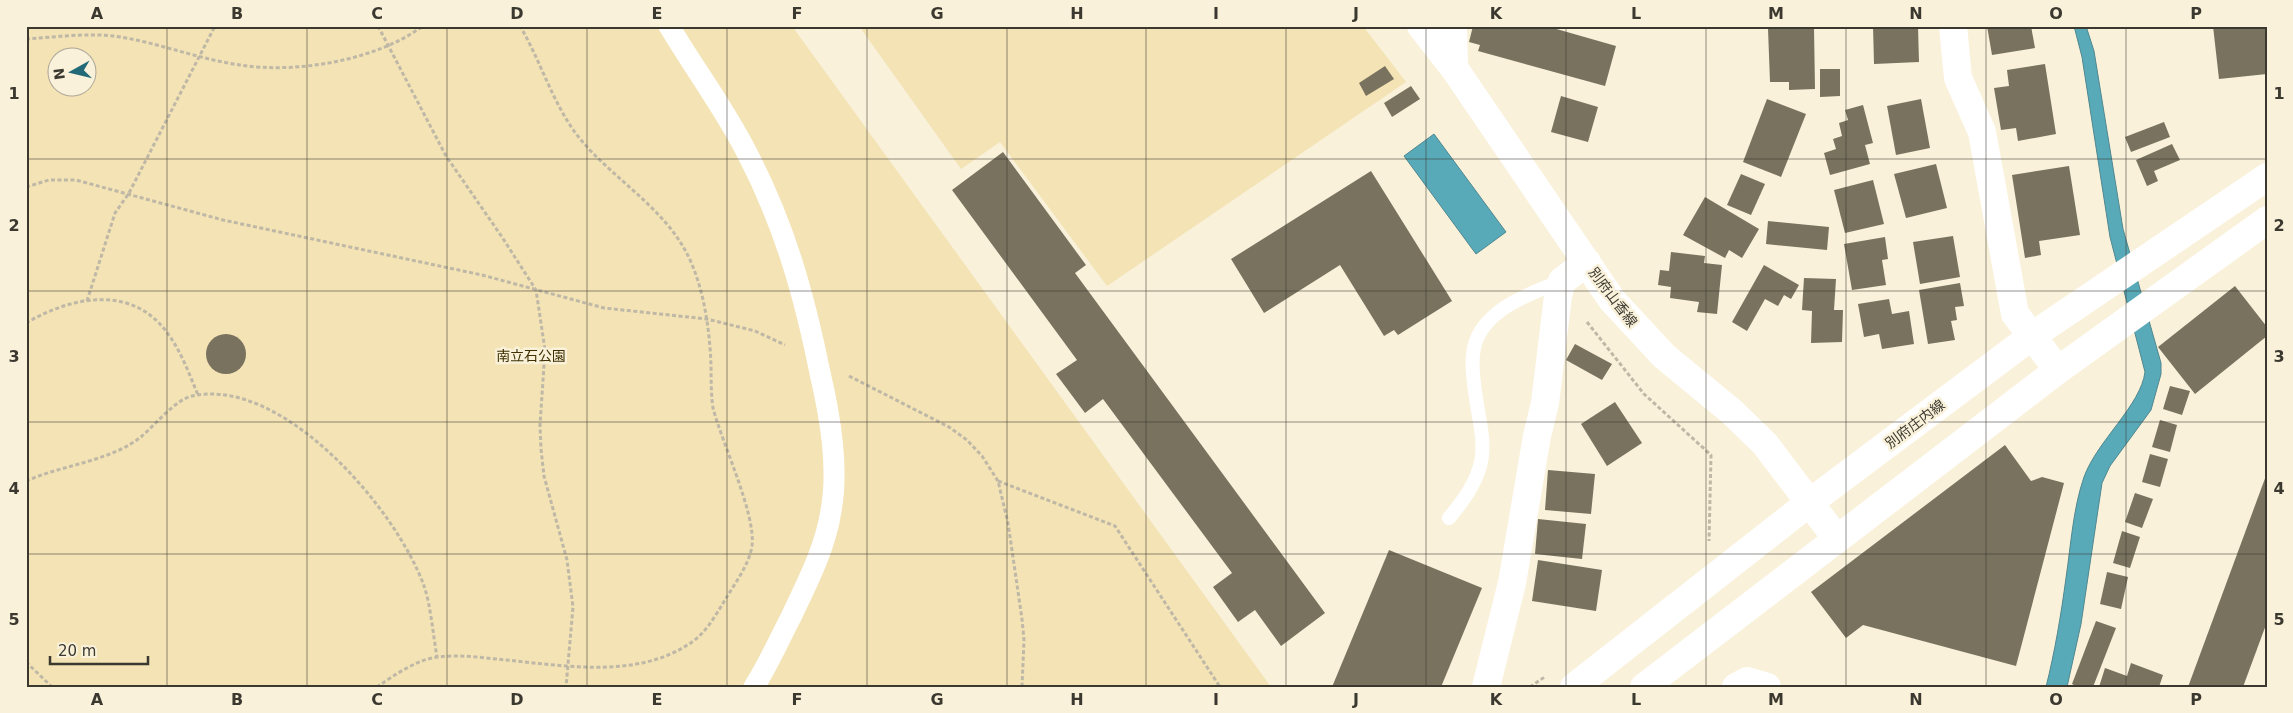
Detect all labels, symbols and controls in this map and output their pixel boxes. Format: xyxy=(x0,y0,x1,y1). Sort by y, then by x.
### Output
text: A xyxy=(91,4,104,23)
text: B xyxy=(231,4,243,23)
text: C xyxy=(371,4,383,23)
text: D xyxy=(510,4,524,23)
text: E xyxy=(652,4,662,23)
text: F xyxy=(792,4,802,23)
text: G xyxy=(930,4,944,23)
text: H xyxy=(1070,4,1084,23)
text: I xyxy=(1213,4,1219,23)
text: J xyxy=(1352,4,1359,23)
text: K xyxy=(1490,4,1503,23)
text: L xyxy=(1631,4,1641,23)
text: M xyxy=(1768,4,1784,23)
text: N xyxy=(1909,4,1923,23)
text: O xyxy=(2049,4,2063,23)
text: P xyxy=(2190,4,2202,23)
north arrow xyxy=(48,48,98,98)
text: N xyxy=(50,67,68,81)
text: 1 xyxy=(8,84,20,103)
text: 1 xyxy=(2273,84,2285,103)
text: 2 xyxy=(8,216,20,235)
text: 2 xyxy=(2273,216,2285,235)
street label: 別府山香線 xyxy=(1586,264,1640,330)
text: 3 xyxy=(8,347,20,366)
text: 3 xyxy=(2273,347,2285,366)
park label: 南立石公園 xyxy=(496,348,566,364)
street label: 別府庄内線 xyxy=(1882,397,1948,451)
text: 4 xyxy=(8,479,20,498)
text: 4 xyxy=(2273,479,2285,498)
text: 5 xyxy=(8,610,20,629)
text: 5 xyxy=(2273,610,2285,629)
scale bar xyxy=(50,633,148,665)
text: 20 m xyxy=(58,642,96,660)
text: A xyxy=(91,690,104,709)
text: B xyxy=(231,690,243,709)
text: C xyxy=(371,690,383,709)
text: D xyxy=(510,690,524,709)
text: E xyxy=(652,690,662,709)
text: F xyxy=(792,690,802,709)
text: G xyxy=(930,690,944,709)
text: H xyxy=(1070,690,1084,709)
text: I xyxy=(1213,690,1219,709)
text: J xyxy=(1352,690,1359,709)
text: K xyxy=(1490,690,1503,709)
text: L xyxy=(1631,690,1641,709)
text: M xyxy=(1768,690,1784,709)
text: N xyxy=(1909,690,1923,709)
text: O xyxy=(2049,690,2063,709)
text: P xyxy=(2190,690,2202,709)

